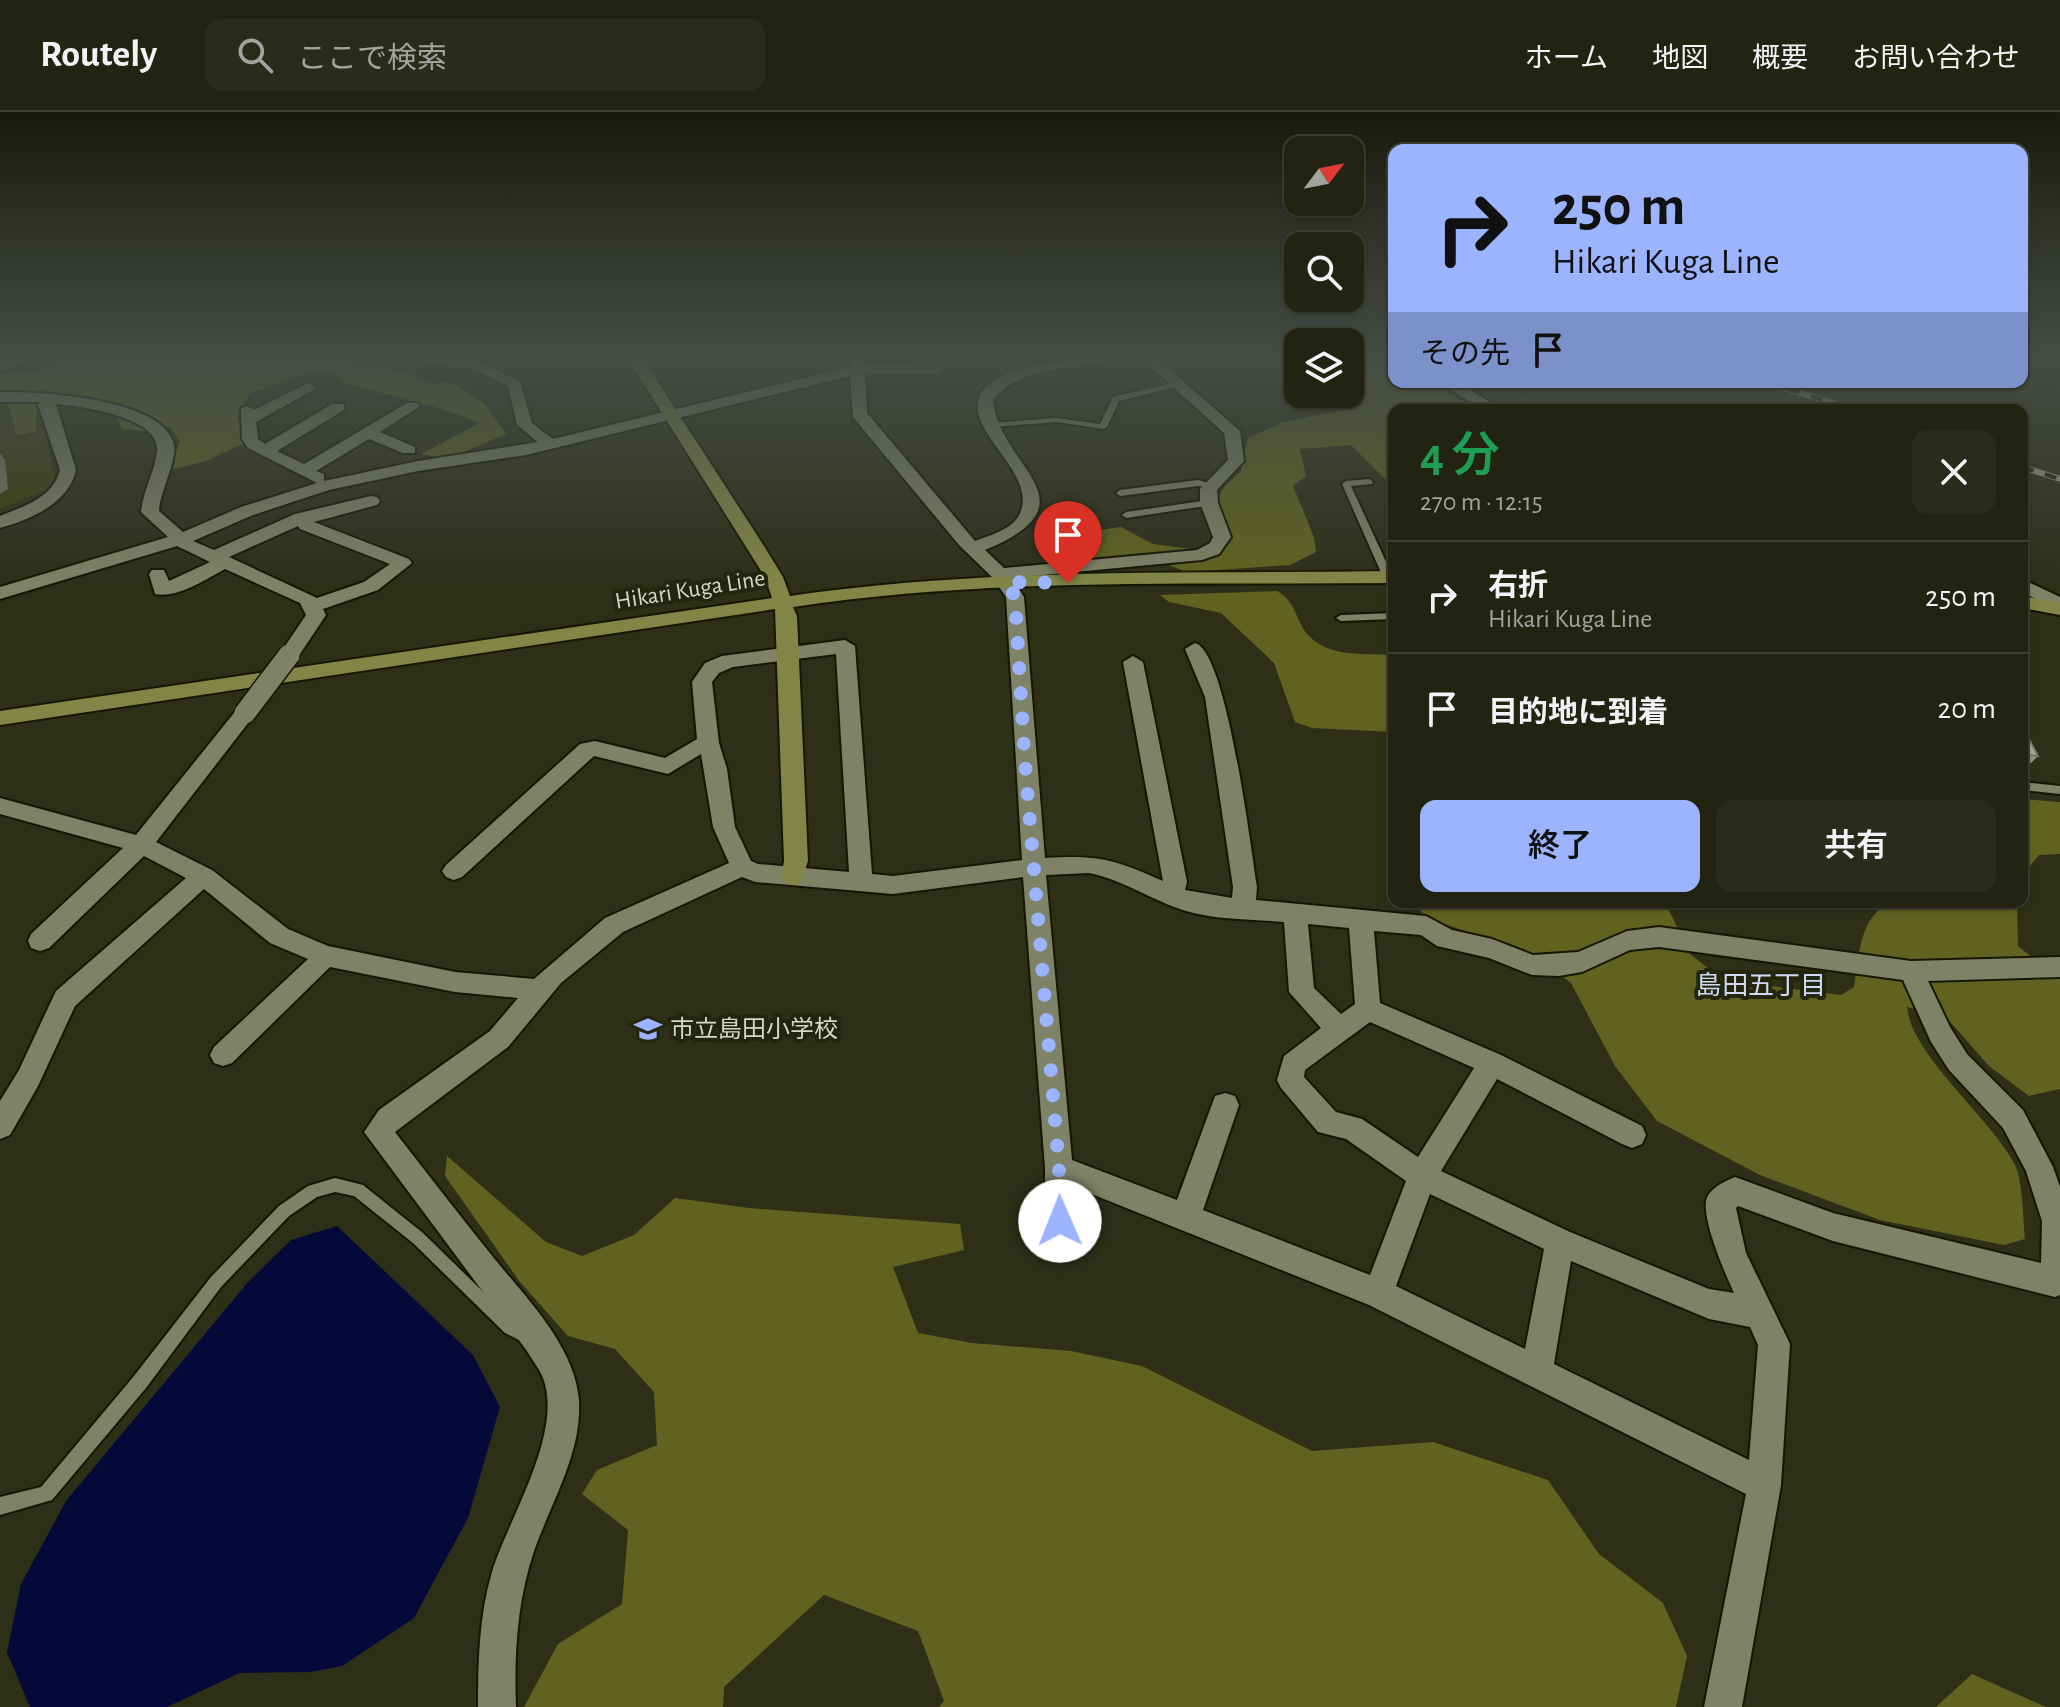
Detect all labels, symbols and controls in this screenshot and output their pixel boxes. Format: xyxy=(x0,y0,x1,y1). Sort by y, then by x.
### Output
search box xyxy=(205,19,765,91)
icon: search xyxy=(233,33,277,77)
text: Routely xyxy=(40,36,157,74)
text: ここで検索 xyxy=(297,44,447,74)
text: ホーム xyxy=(1525,45,1608,73)
text: 地図 xyxy=(1652,45,1708,73)
text: 概要 xyxy=(1752,45,1808,73)
text: お問い合わせ xyxy=(1852,45,2020,73)
north arrow xyxy=(1284,136,1364,216)
map controls xyxy=(1284,136,1364,408)
icon: right xyxy=(1420,176,1524,280)
text: 250 m xyxy=(1552,179,1685,235)
button: search xyxy=(1284,232,1364,312)
text: Hikari Kuga Line xyxy=(1552,244,1780,280)
button: layers xyxy=(1284,328,1364,408)
icon: arrive xyxy=(1526,328,1570,372)
text: その先 xyxy=(1420,339,1510,369)
button: close xyxy=(1912,430,1996,514)
text: 4 分 xyxy=(1420,433,1499,481)
text: 270 m · 12:15 xyxy=(1420,489,1543,515)
pin xyxy=(1034,501,1102,583)
icon: arrive xyxy=(1046,513,1090,557)
street label: Hikari Kuga Line xyxy=(613,566,767,614)
text: 右折 xyxy=(1488,571,1548,601)
icon: right xyxy=(1420,575,1464,619)
text: 250 m xyxy=(1925,582,1996,612)
text: Hikari Kuga Line xyxy=(1488,606,1652,632)
icon: arrive xyxy=(1420,687,1464,731)
text: 20 m xyxy=(1938,694,1996,724)
text: 目的地に到着 xyxy=(1488,698,1668,728)
button: 終了 xyxy=(1420,800,1700,892)
button: 共有 xyxy=(1716,800,1996,892)
district label: 島田五丁目 xyxy=(1696,971,1826,999)
school or university icon: 市立島田小学校 xyxy=(633,1014,663,1044)
place label: 市立島田小学校 xyxy=(670,1016,838,1042)
position arrow xyxy=(1018,1179,1102,1263)

